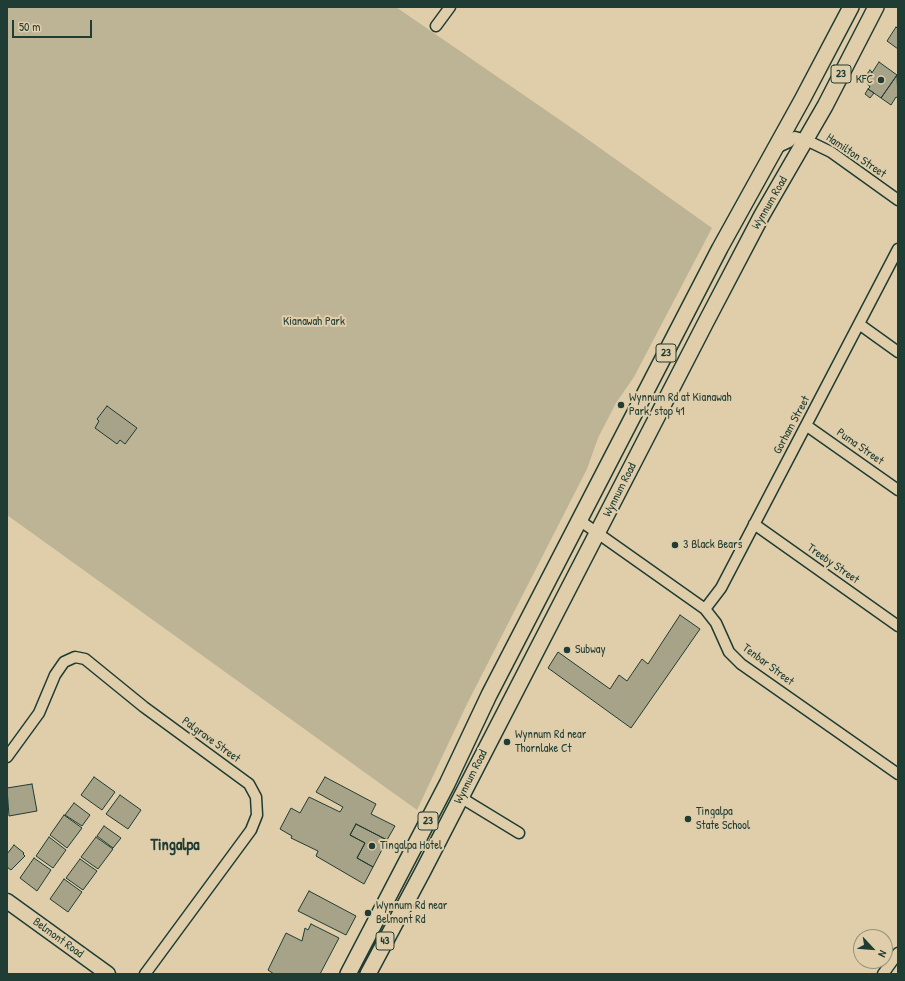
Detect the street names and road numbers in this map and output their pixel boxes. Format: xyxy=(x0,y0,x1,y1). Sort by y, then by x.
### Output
road number: 23 xyxy=(831,65,851,83)
street label: Hamilton Street xyxy=(823,131,889,181)
street label: Wynnum Road xyxy=(749,174,791,232)
road number: 23 xyxy=(656,344,676,362)
street label: Gorham Street xyxy=(771,393,813,457)
street label: Puma Street xyxy=(834,426,886,468)
street label: Wynnum Road xyxy=(600,461,640,519)
street label: Treeby Street xyxy=(804,541,862,587)
street label: Tenbar Street xyxy=(739,641,797,689)
street label: Palgrave Street xyxy=(179,714,243,766)
street label: Wynnum Road xyxy=(451,748,491,806)
road number: 23 xyxy=(418,812,438,830)
street label: Belmont Road xyxy=(30,915,86,961)
road number: 43 xyxy=(376,932,394,950)

